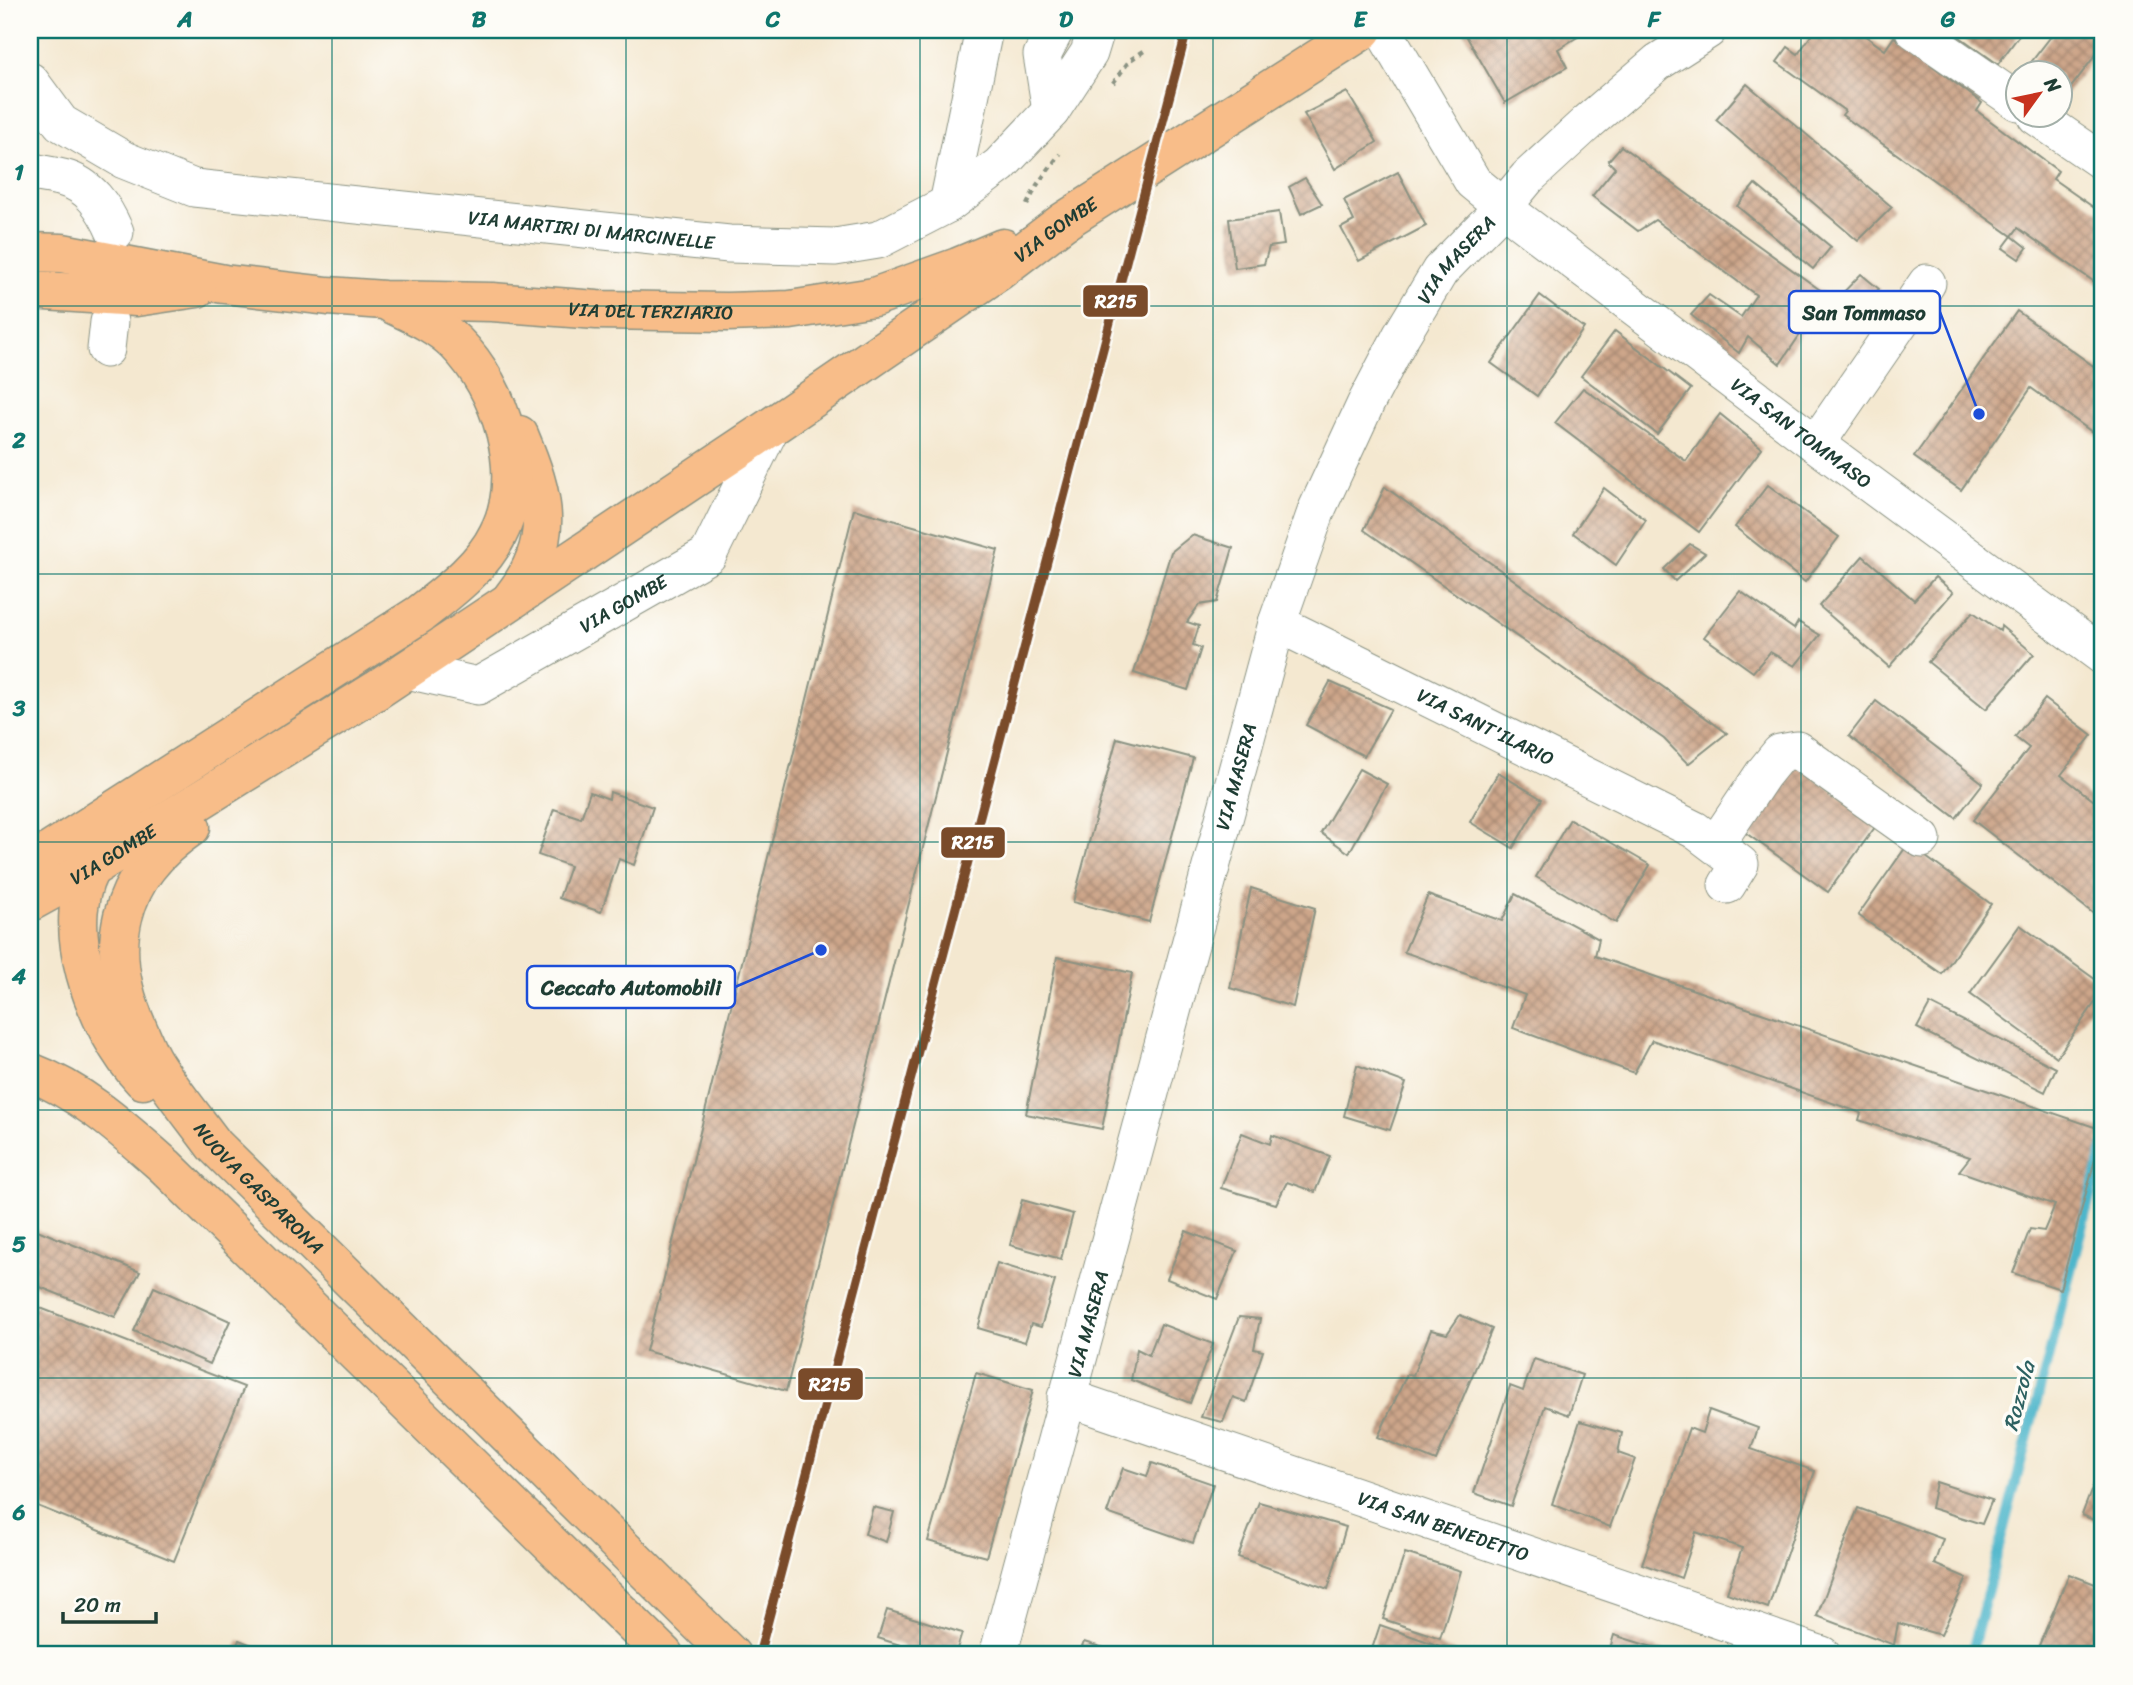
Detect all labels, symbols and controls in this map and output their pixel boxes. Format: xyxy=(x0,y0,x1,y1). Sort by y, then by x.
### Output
text: A xyxy=(176,0,193,40)
text: B xyxy=(472,0,487,40)
text: C xyxy=(765,0,781,40)
text: D xyxy=(1059,0,1074,40)
text: E xyxy=(1354,0,1369,40)
text: F xyxy=(1647,0,1662,40)
text: G xyxy=(1940,0,1956,40)
north arrow xyxy=(2004,60,2074,130)
text: N xyxy=(2035,70,2071,100)
text: 1 xyxy=(14,152,24,193)
street label: VIA GOMBE xyxy=(1006,187,1105,271)
street label: VIA MARTIRI DI MARCINELLE xyxy=(466,200,717,259)
street label: VIA MASERA xyxy=(1407,207,1503,310)
line badge: R215 xyxy=(1082,284,1149,318)
text: R215 xyxy=(1094,285,1138,318)
street label: VIA DEL TERZIARIO xyxy=(567,291,734,329)
callout: San Tommaso xyxy=(1789,291,1940,333)
text: San Tommaso xyxy=(1801,294,1926,332)
street label: VIA SAN TOMMASO xyxy=(1724,369,1879,497)
text: 2 xyxy=(11,420,26,461)
street label: VIA GOMBE xyxy=(573,564,675,642)
street label: VIA SANT'ILARIO xyxy=(1411,678,1560,774)
text: 3 xyxy=(12,688,26,729)
street label: VIA MASERA xyxy=(1205,719,1266,834)
street label: VIA GOMBE xyxy=(64,814,164,894)
line badge: R215 xyxy=(940,826,1006,859)
text: R215 xyxy=(951,826,995,859)
text: 4 xyxy=(11,956,27,997)
callout: Ceccato Automobili xyxy=(527,966,735,1008)
text: Ceccato Automobili xyxy=(540,969,722,1007)
street label: NUOVA GASPARONA xyxy=(185,1115,332,1262)
text: 5 xyxy=(12,1224,26,1265)
street label: VIA MASERA xyxy=(1057,1267,1118,1381)
water label: Rozzola xyxy=(1992,1355,2047,1435)
line badge: R215 xyxy=(797,1367,864,1401)
text: R215 xyxy=(808,1368,852,1401)
street label: VIA SAN BENEDETTO xyxy=(1354,1481,1534,1570)
text: 6 xyxy=(11,1492,26,1533)
scale bar xyxy=(63,1580,156,1624)
text: 20 m xyxy=(74,1586,121,1624)

